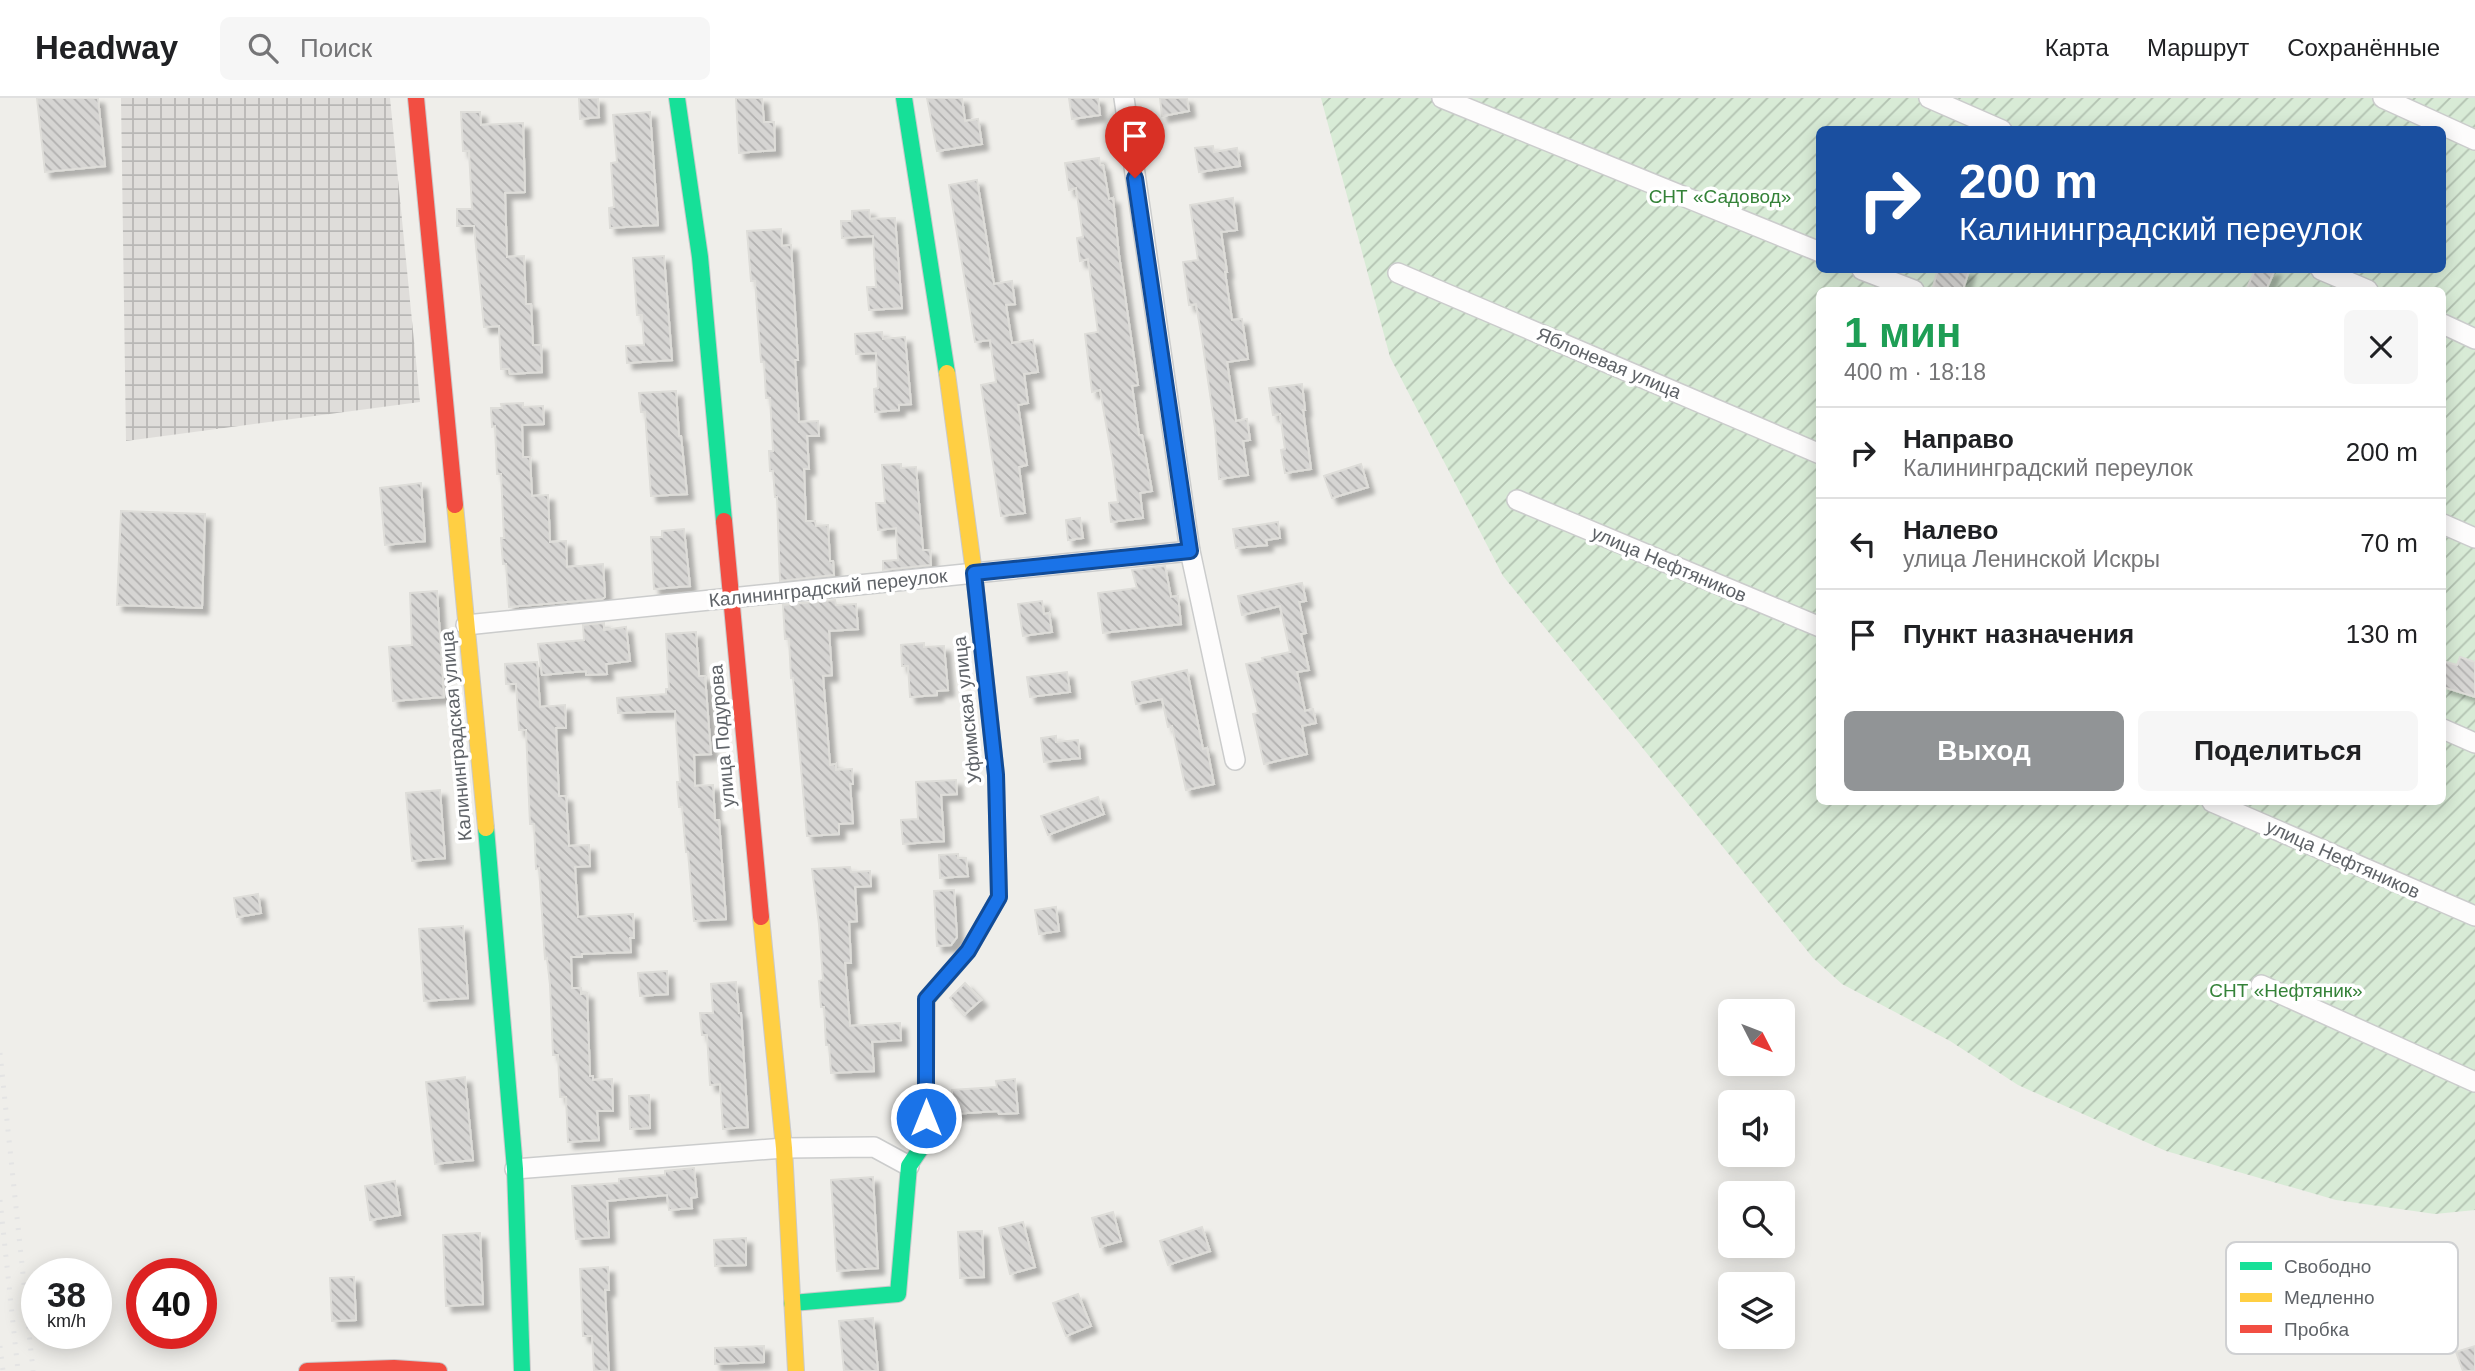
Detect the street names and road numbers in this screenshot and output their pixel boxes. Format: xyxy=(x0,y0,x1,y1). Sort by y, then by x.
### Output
street label: Яблоневая улица xyxy=(1534,323,1685,403)
street label: улица Нефтяников xyxy=(1588,522,1750,606)
street label: Калининградский переулок xyxy=(708,565,949,611)
street label: Калининградская улица xyxy=(436,630,476,842)
street label: Уфимская улица xyxy=(949,635,985,785)
street label: улица Подурова xyxy=(705,663,739,808)
street label: улица Нефтяников xyxy=(2263,816,2423,902)

